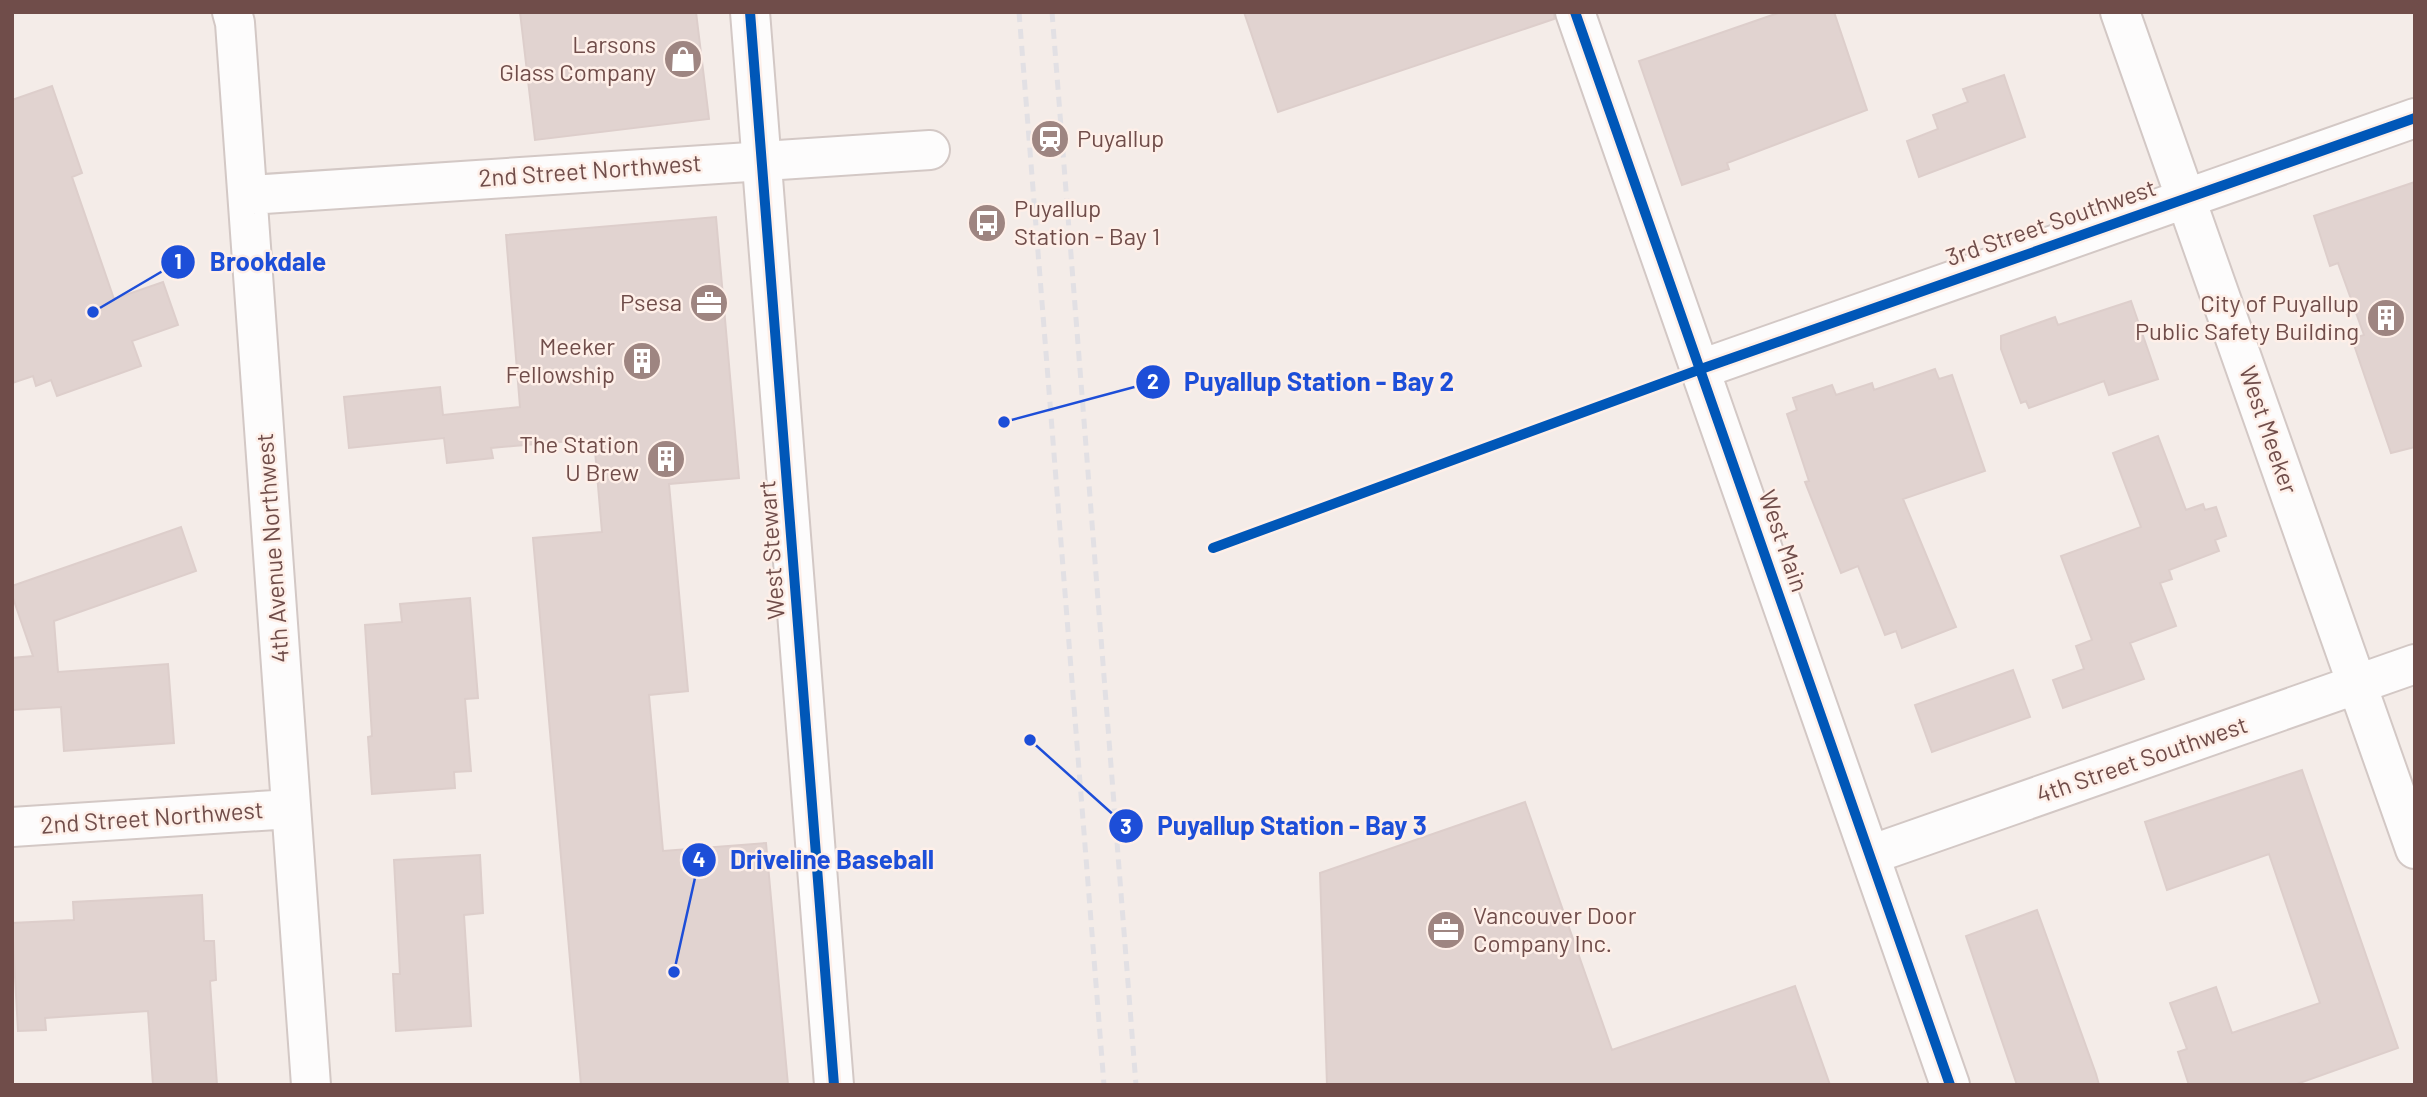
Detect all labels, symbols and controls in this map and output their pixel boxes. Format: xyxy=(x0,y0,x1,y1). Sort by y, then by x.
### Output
place label: Larsons Glass Company xyxy=(499,29,656,86)
shop icon: Larsons Glass Company xyxy=(662,38,704,80)
station icon: Puyallup xyxy=(1029,118,1071,160)
place label: Puyallup xyxy=(1077,123,1164,152)
street label: 2nd Street Northwest xyxy=(477,147,702,192)
street label: 3rd Street Southwest xyxy=(1942,172,2159,271)
place label: Puyallup Station - Bay 1 xyxy=(1014,193,1160,250)
bus stop icon: Puyallup Station - Bay 1 xyxy=(966,202,1008,244)
callout: Brookdale xyxy=(161,239,340,286)
text: Brookdale xyxy=(210,245,326,276)
text: 1 xyxy=(174,248,182,273)
office icon: Psesa xyxy=(688,282,730,324)
place label: Psesa xyxy=(620,287,682,316)
place label: City of Puyallup Public Safety Building xyxy=(2135,288,2359,345)
building icon: City of Puyallup Public Safety Building xyxy=(2365,297,2407,339)
place label: Meeker Fellowship xyxy=(505,331,615,388)
building icon: Meeker Fellowship xyxy=(621,340,663,382)
callout: Puyallup Station - Bay 2 xyxy=(1135,358,1468,405)
street label: West Meeker xyxy=(2234,362,2305,498)
text: Puyallup Station - Bay 2 xyxy=(1184,365,1454,396)
text: 2 xyxy=(1147,368,1159,393)
place label: The Station U Brew xyxy=(519,429,639,486)
street label: 4th Avenue Northwest xyxy=(249,432,294,664)
building icon: The Station U Brew xyxy=(645,438,687,480)
street label: West Stewart xyxy=(751,480,790,621)
street label: West Main xyxy=(1753,486,1815,595)
street label: 4th Street Southwest xyxy=(2032,709,2251,808)
street label: 2nd Street Northwest xyxy=(39,794,264,839)
callout: Puyallup Station - Bay 3 xyxy=(1108,803,1441,850)
text: Puyallup Station - Bay 3 xyxy=(1157,809,1427,840)
text: 3 xyxy=(1120,813,1132,838)
callout: Driveline Baseball xyxy=(681,836,948,883)
text: Driveline Baseball xyxy=(730,843,934,874)
text: 4 xyxy=(693,846,705,871)
place label: Vancouver Door Company Inc. xyxy=(1473,900,1637,957)
office icon: Vancouver Door Company Inc. xyxy=(1425,909,1467,951)

